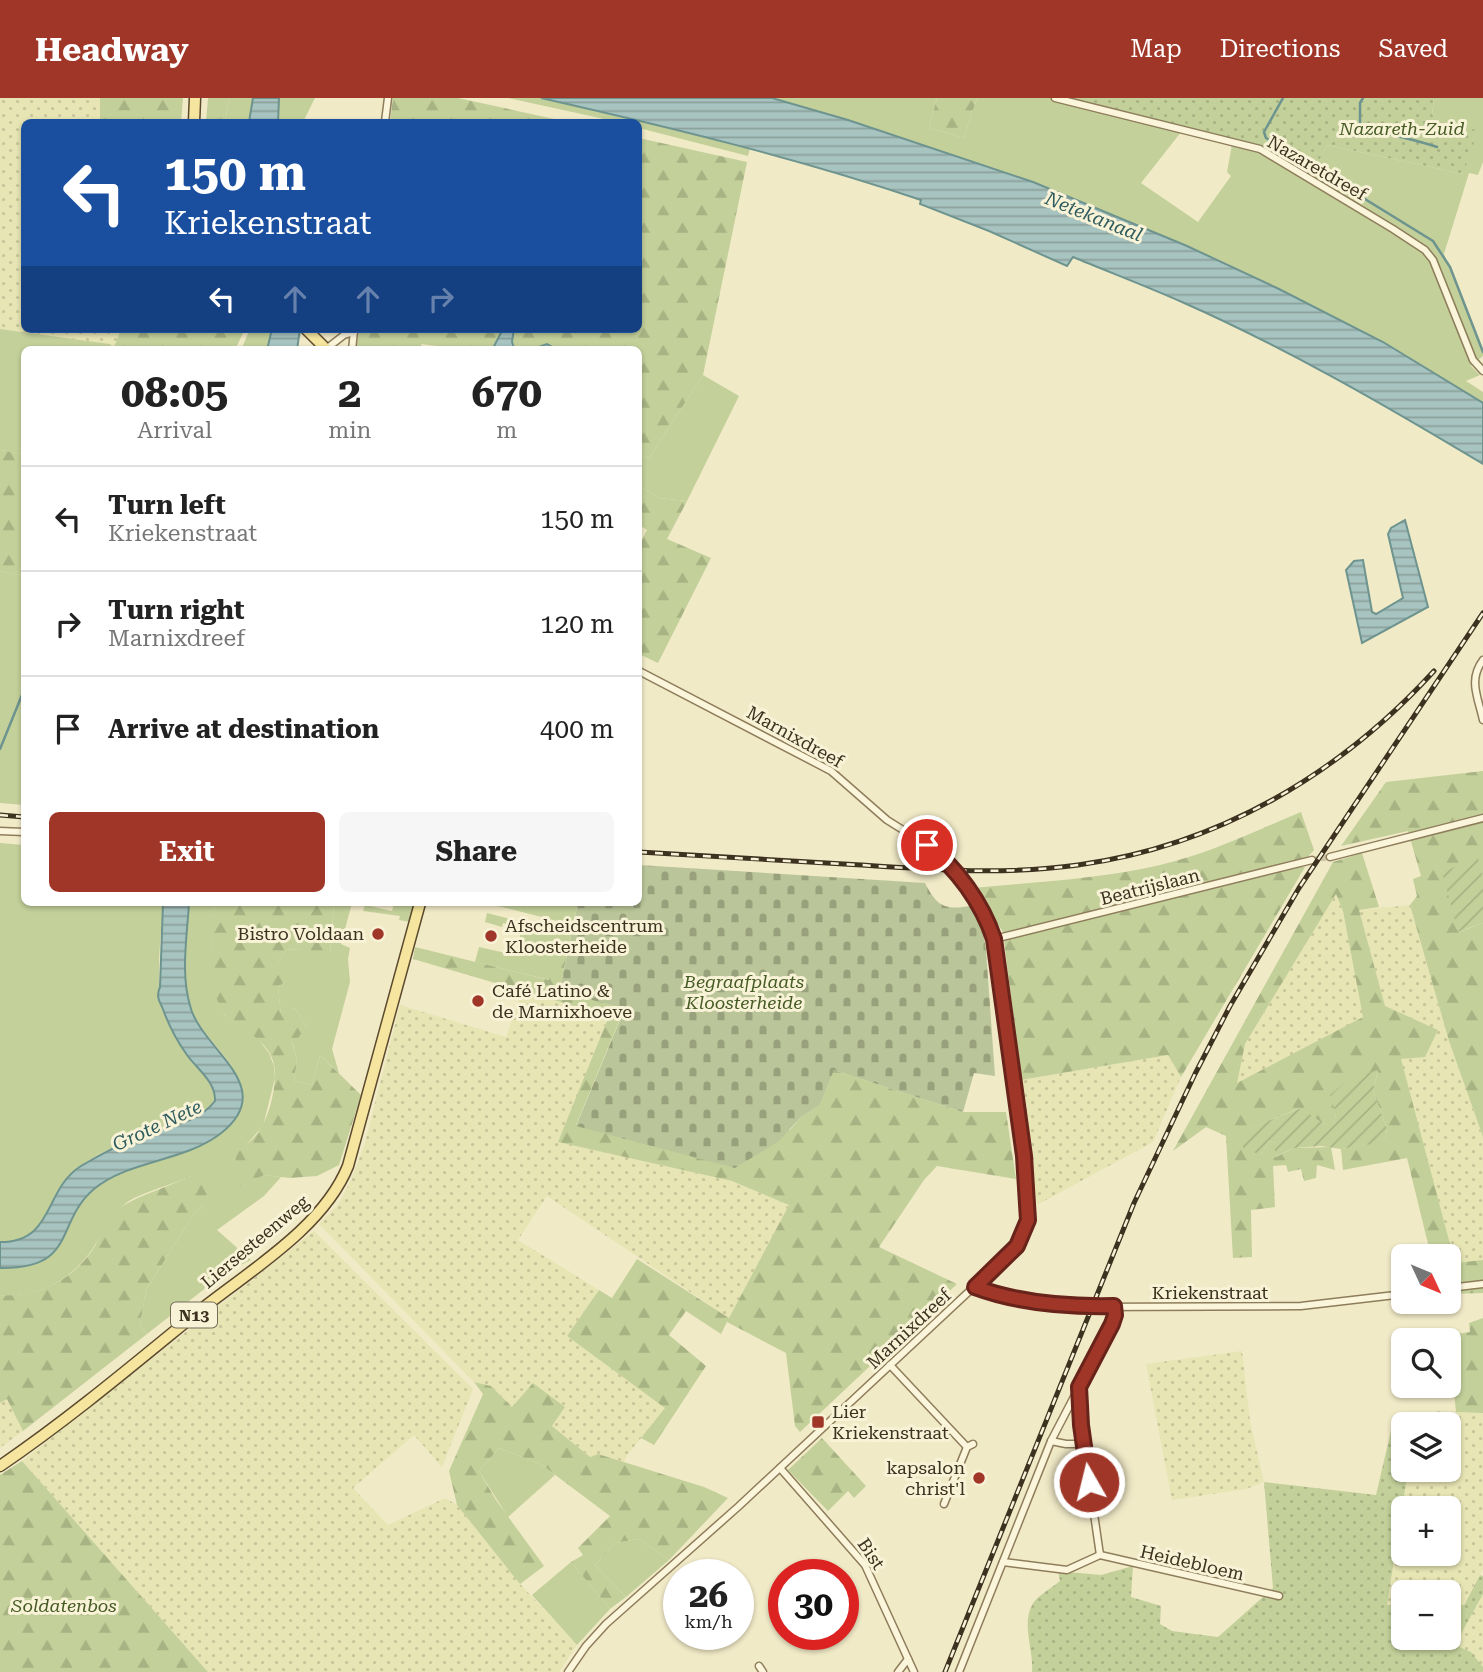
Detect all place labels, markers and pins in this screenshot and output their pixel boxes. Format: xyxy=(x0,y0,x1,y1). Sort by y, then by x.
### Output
pin xyxy=(897,815,957,875)
place label: Afscheidscentrum Kloosterheide xyxy=(505,915,664,957)
place label: Bistro Voldaan xyxy=(237,923,364,944)
marker: Bistro Voldaan xyxy=(370,926,386,942)
marker: Afscheidscentrum Kloosterheide xyxy=(483,928,499,944)
place label: Café Latino & de Marnixhoeve xyxy=(492,980,632,1022)
marker: Café Latino & de Marnixhoeve xyxy=(470,993,486,1009)
place label: Lier Kriekenstraat xyxy=(832,1401,949,1443)
marker: Lier Kriekenstraat xyxy=(810,1414,826,1430)
place label: kapsalon christ'l xyxy=(886,1457,965,1499)
marker: kapsalon christ'l xyxy=(971,1470,987,1486)

